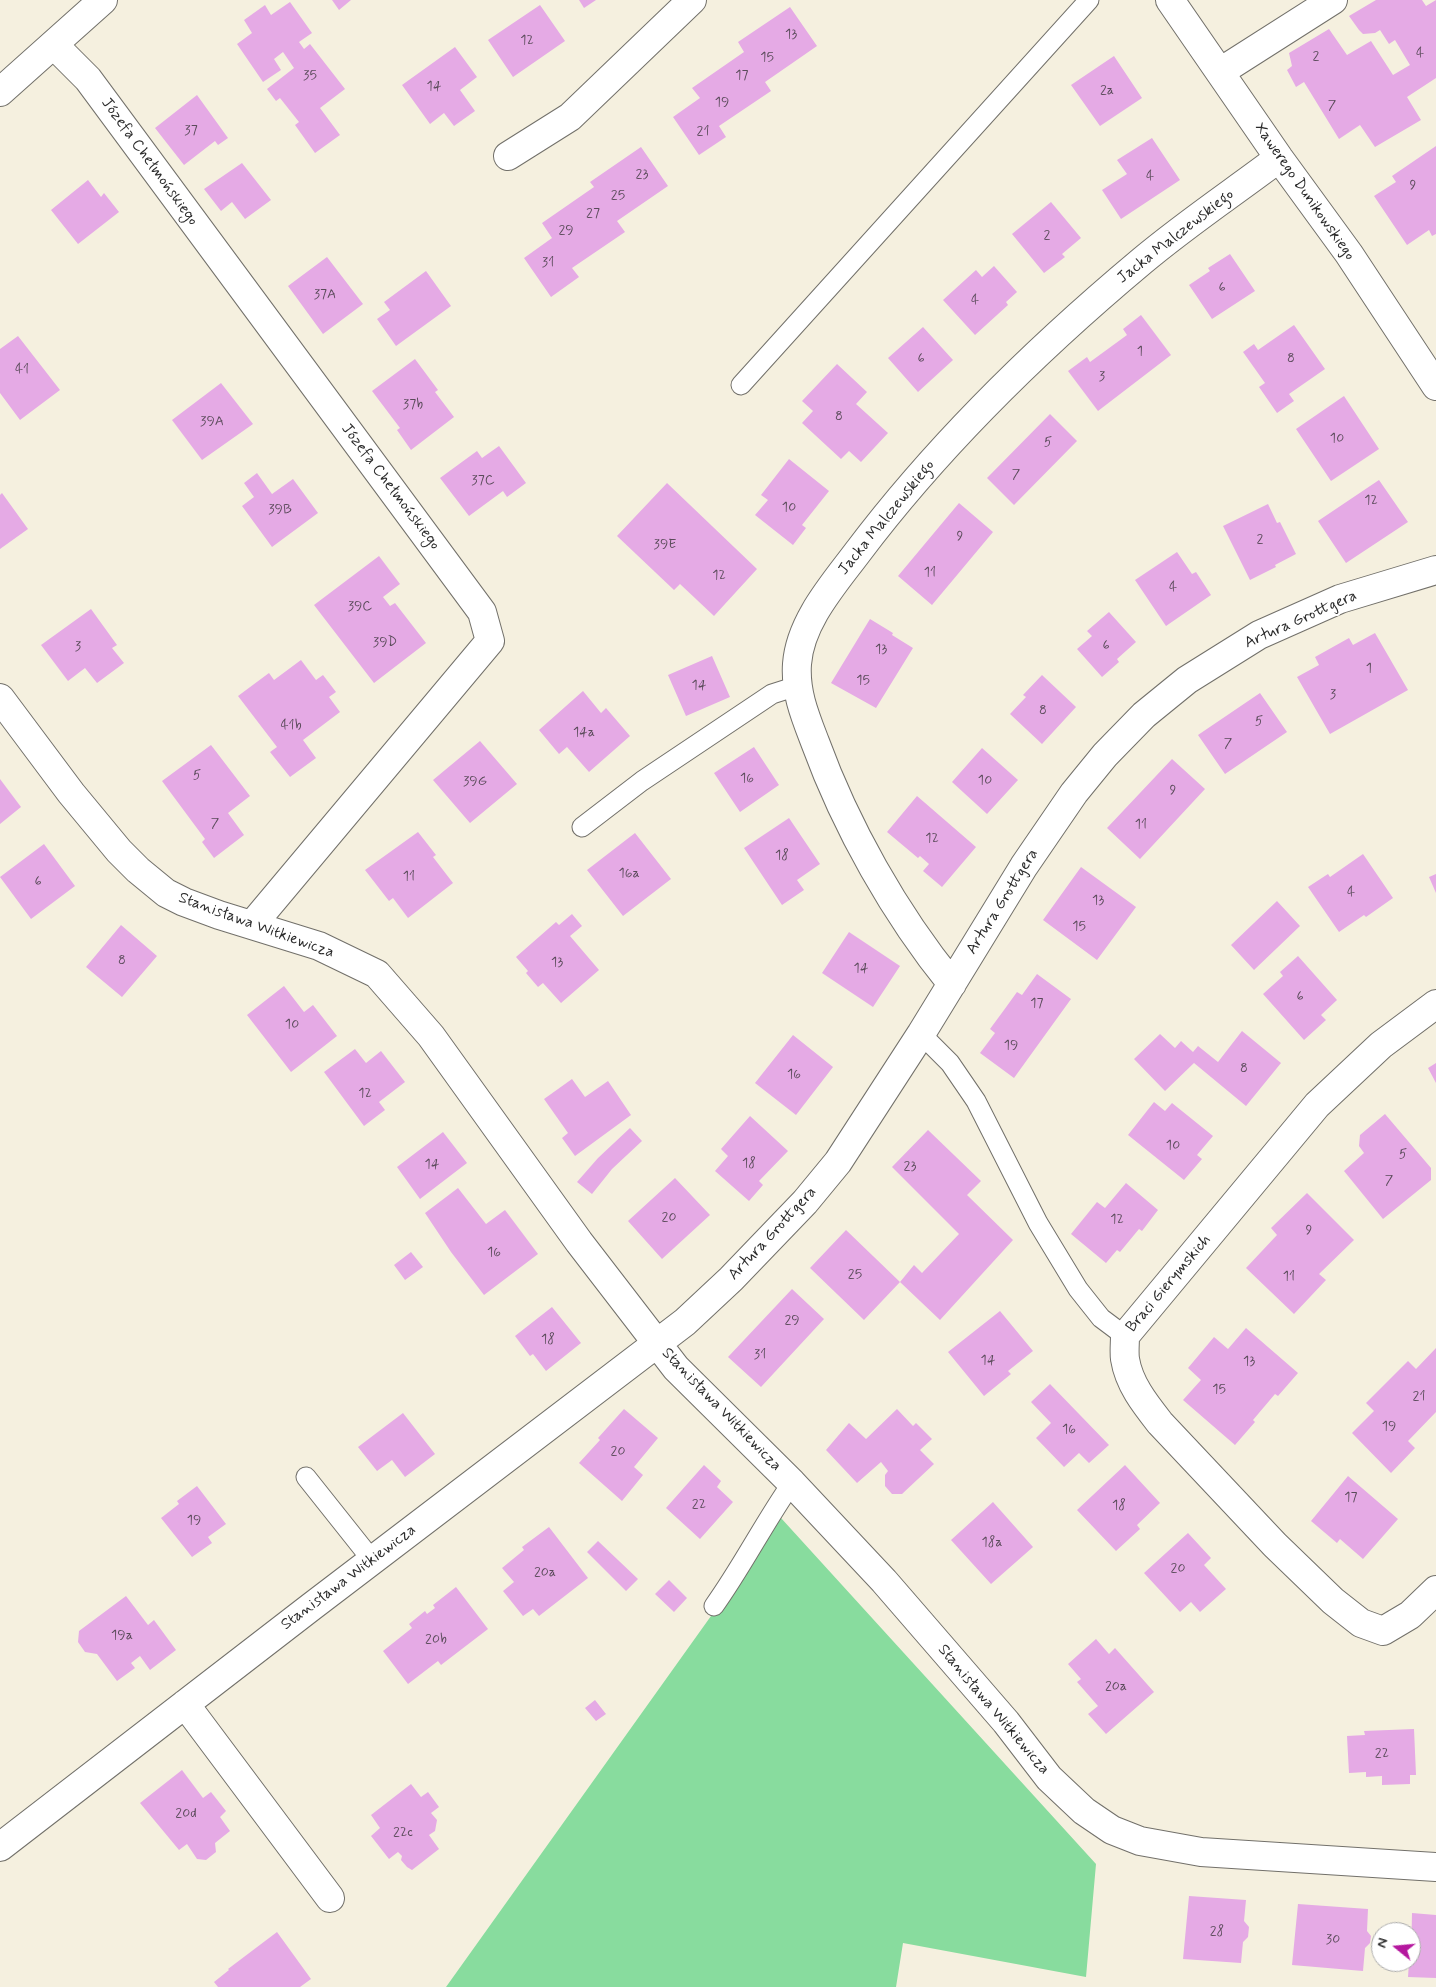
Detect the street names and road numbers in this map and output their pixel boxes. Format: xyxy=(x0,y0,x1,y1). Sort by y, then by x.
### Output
street label: Józefa Chełmońskiego xyxy=(96,94,202,230)
street label: Xawerego Dunikowskiego xyxy=(1249,120,1359,264)
street label: Jacka Malczewskiego xyxy=(1114,186,1238,288)
street label: Józefa Chełmońskiego xyxy=(336,420,444,554)
street label: Jacka Malczewskiego xyxy=(835,457,939,579)
street label: Artura Grottgera xyxy=(1242,587,1360,653)
street label: Artura Grottgera xyxy=(963,846,1043,958)
street label: Stanisława Witkiewicza xyxy=(176,889,336,963)
street label: Artura Grottgera xyxy=(725,1183,821,1285)
street label: Braci Gierymskich xyxy=(1122,1231,1216,1337)
street label: Stanisława Witkiewicza xyxy=(657,1344,785,1476)
street label: Stanisława Witkiewicza xyxy=(278,1521,420,1635)
street label: Stanisława Witkiewicza xyxy=(933,1641,1053,1779)

